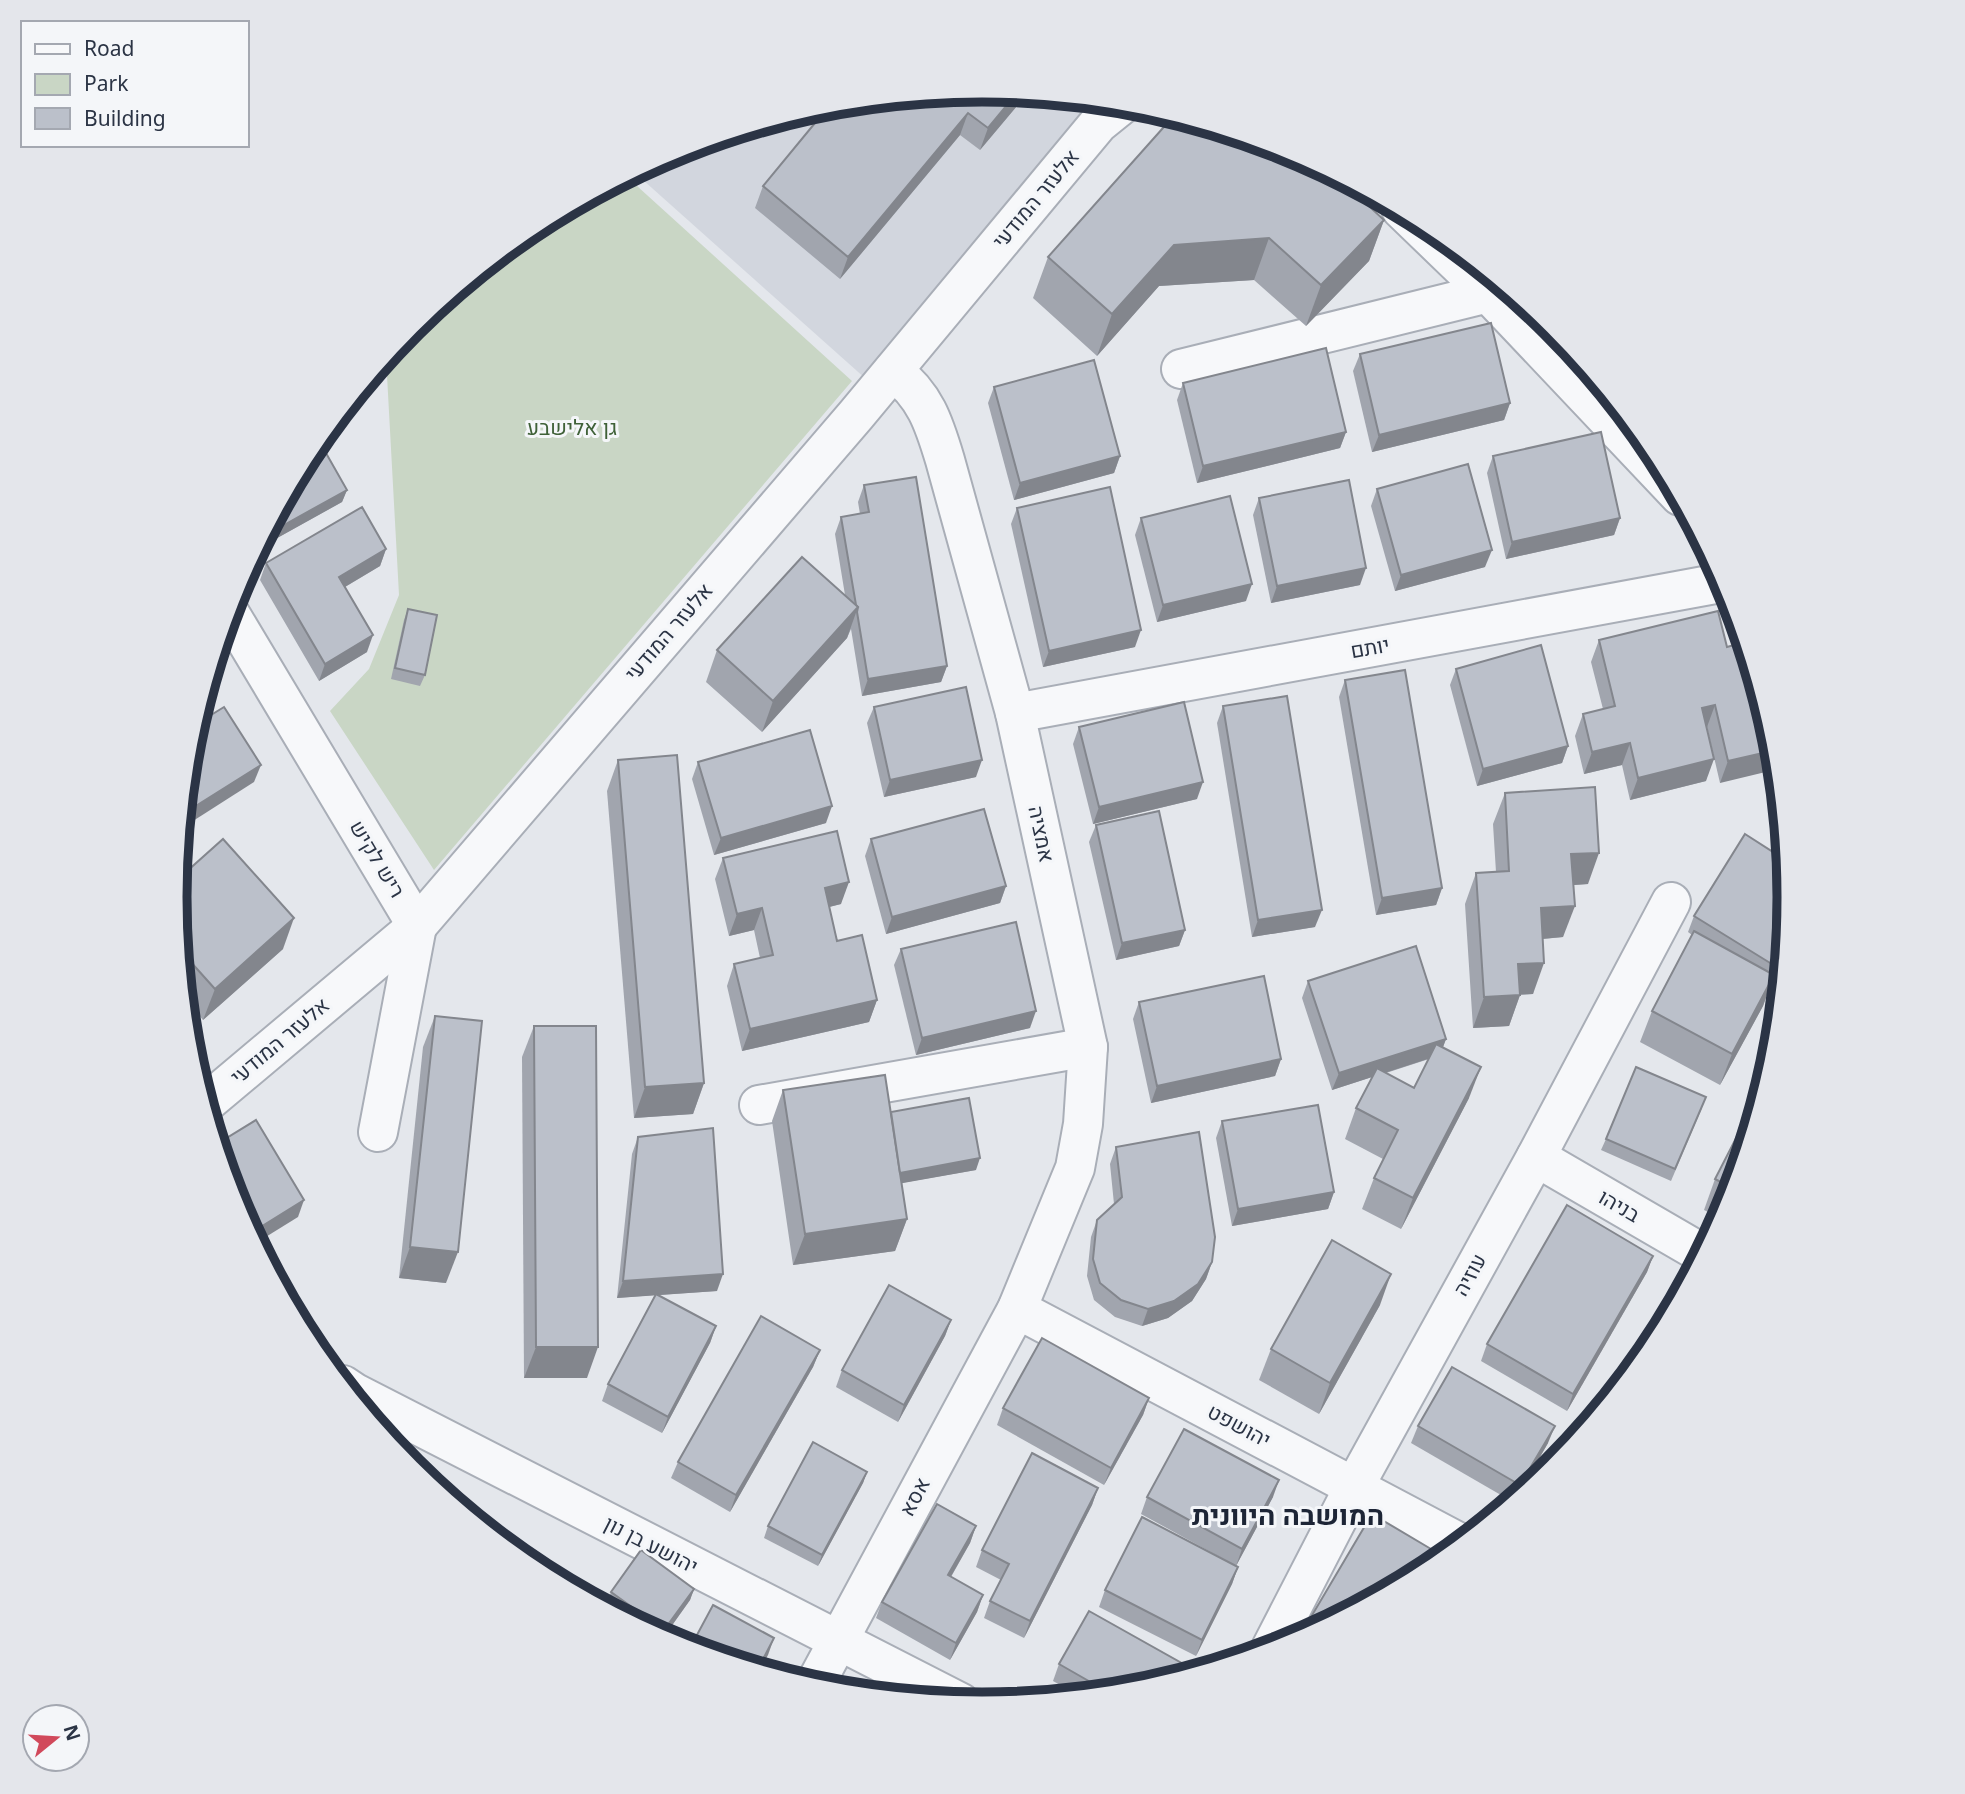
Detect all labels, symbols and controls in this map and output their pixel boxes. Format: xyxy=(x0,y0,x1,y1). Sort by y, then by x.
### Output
legend xyxy=(21,21,248,147)
text: Road xyxy=(84,34,134,62)
text: Park xyxy=(84,69,129,97)
text: Building xyxy=(84,104,166,132)
street label: אלעזר המודעי xyxy=(986,143,1085,254)
park label: גן אלישבע xyxy=(527,413,617,441)
street label: אלעזר המודעי xyxy=(618,577,718,686)
street label: יותם xyxy=(1348,630,1391,664)
street label: אמציה xyxy=(1022,803,1062,865)
street label: ריש לקיש xyxy=(344,815,412,902)
street label: אלעזר המודעי xyxy=(224,991,335,1090)
street label: בניהו xyxy=(1594,1182,1645,1228)
street label: עוזיה xyxy=(1446,1248,1492,1301)
street label: יהושפט xyxy=(1203,1397,1276,1453)
street label: אסא xyxy=(892,1472,936,1521)
district label: המושבה היוונית xyxy=(1192,1495,1384,1533)
street label: יהושע בן נון xyxy=(600,1509,703,1580)
north arrow xyxy=(21,1703,91,1773)
text: N xyxy=(57,1721,87,1744)

